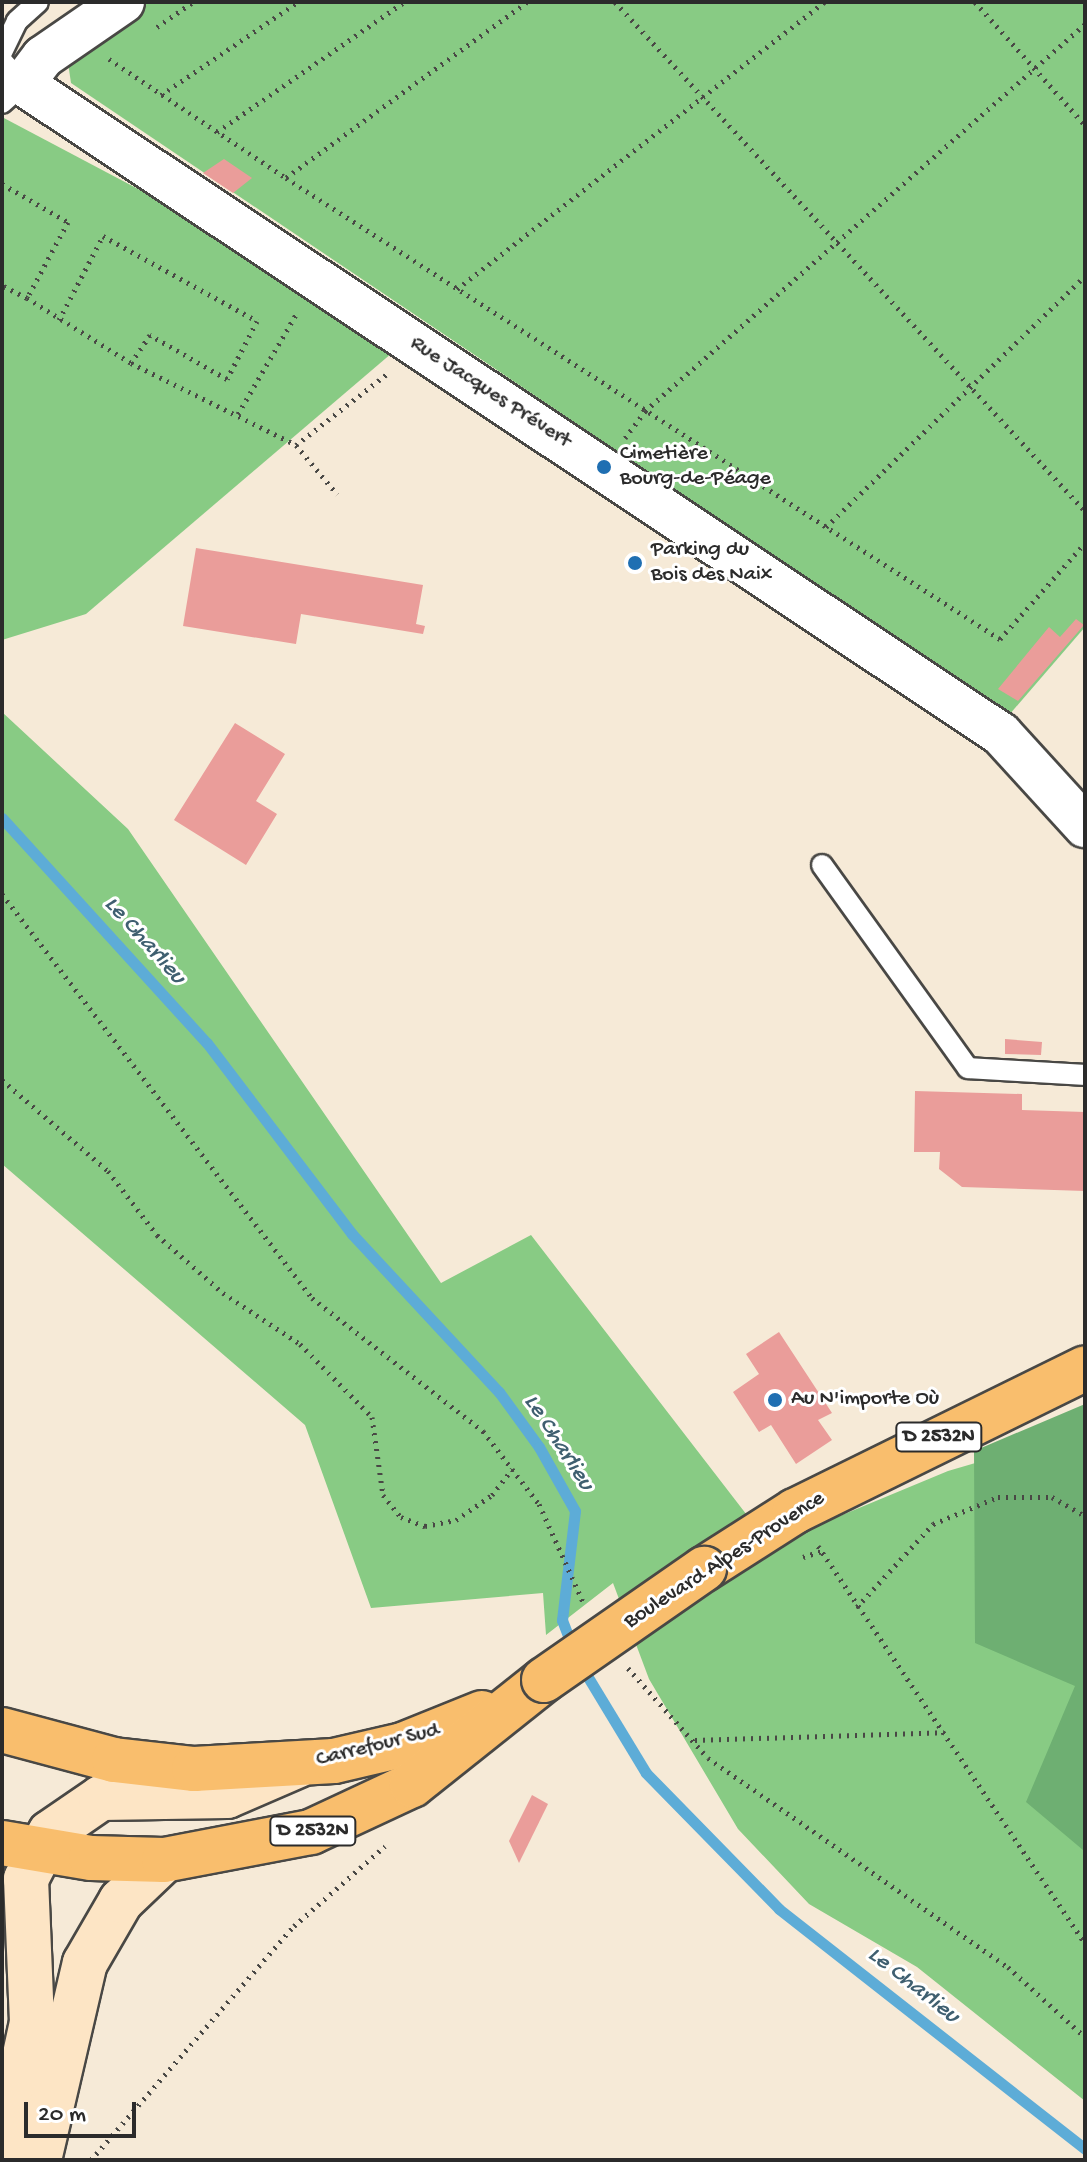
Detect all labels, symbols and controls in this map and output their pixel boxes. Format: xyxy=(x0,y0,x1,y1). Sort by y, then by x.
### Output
street label: Rue Jacques Prévert xyxy=(404,331,576,455)
place label: Cimetière Bourg-de-Péage xyxy=(620,441,771,492)
marker: Cimetière Bourg-de-Péage xyxy=(595,458,613,476)
place label: Parking du Bois des Naix xyxy=(651,537,772,588)
marker: Parking du Bois des Naix xyxy=(626,554,644,572)
water label: Le Charlieu xyxy=(97,891,191,991)
place label: Au N'importe Où xyxy=(791,1387,939,1413)
water label: Le Charlieu xyxy=(516,1390,600,1496)
marker: Au N'importe Où xyxy=(766,1391,784,1409)
road number: D 2532N xyxy=(895,1421,983,1453)
street label: Boulevard Alpes-Provence xyxy=(620,1486,830,1636)
street label: Carrefour Sud xyxy=(314,1718,442,1774)
road number: D 2532N xyxy=(269,1815,357,1847)
water label: Le Charlieu xyxy=(861,1941,965,2031)
scale bar xyxy=(28,2086,140,2136)
text: 20 m xyxy=(38,2101,86,2130)

